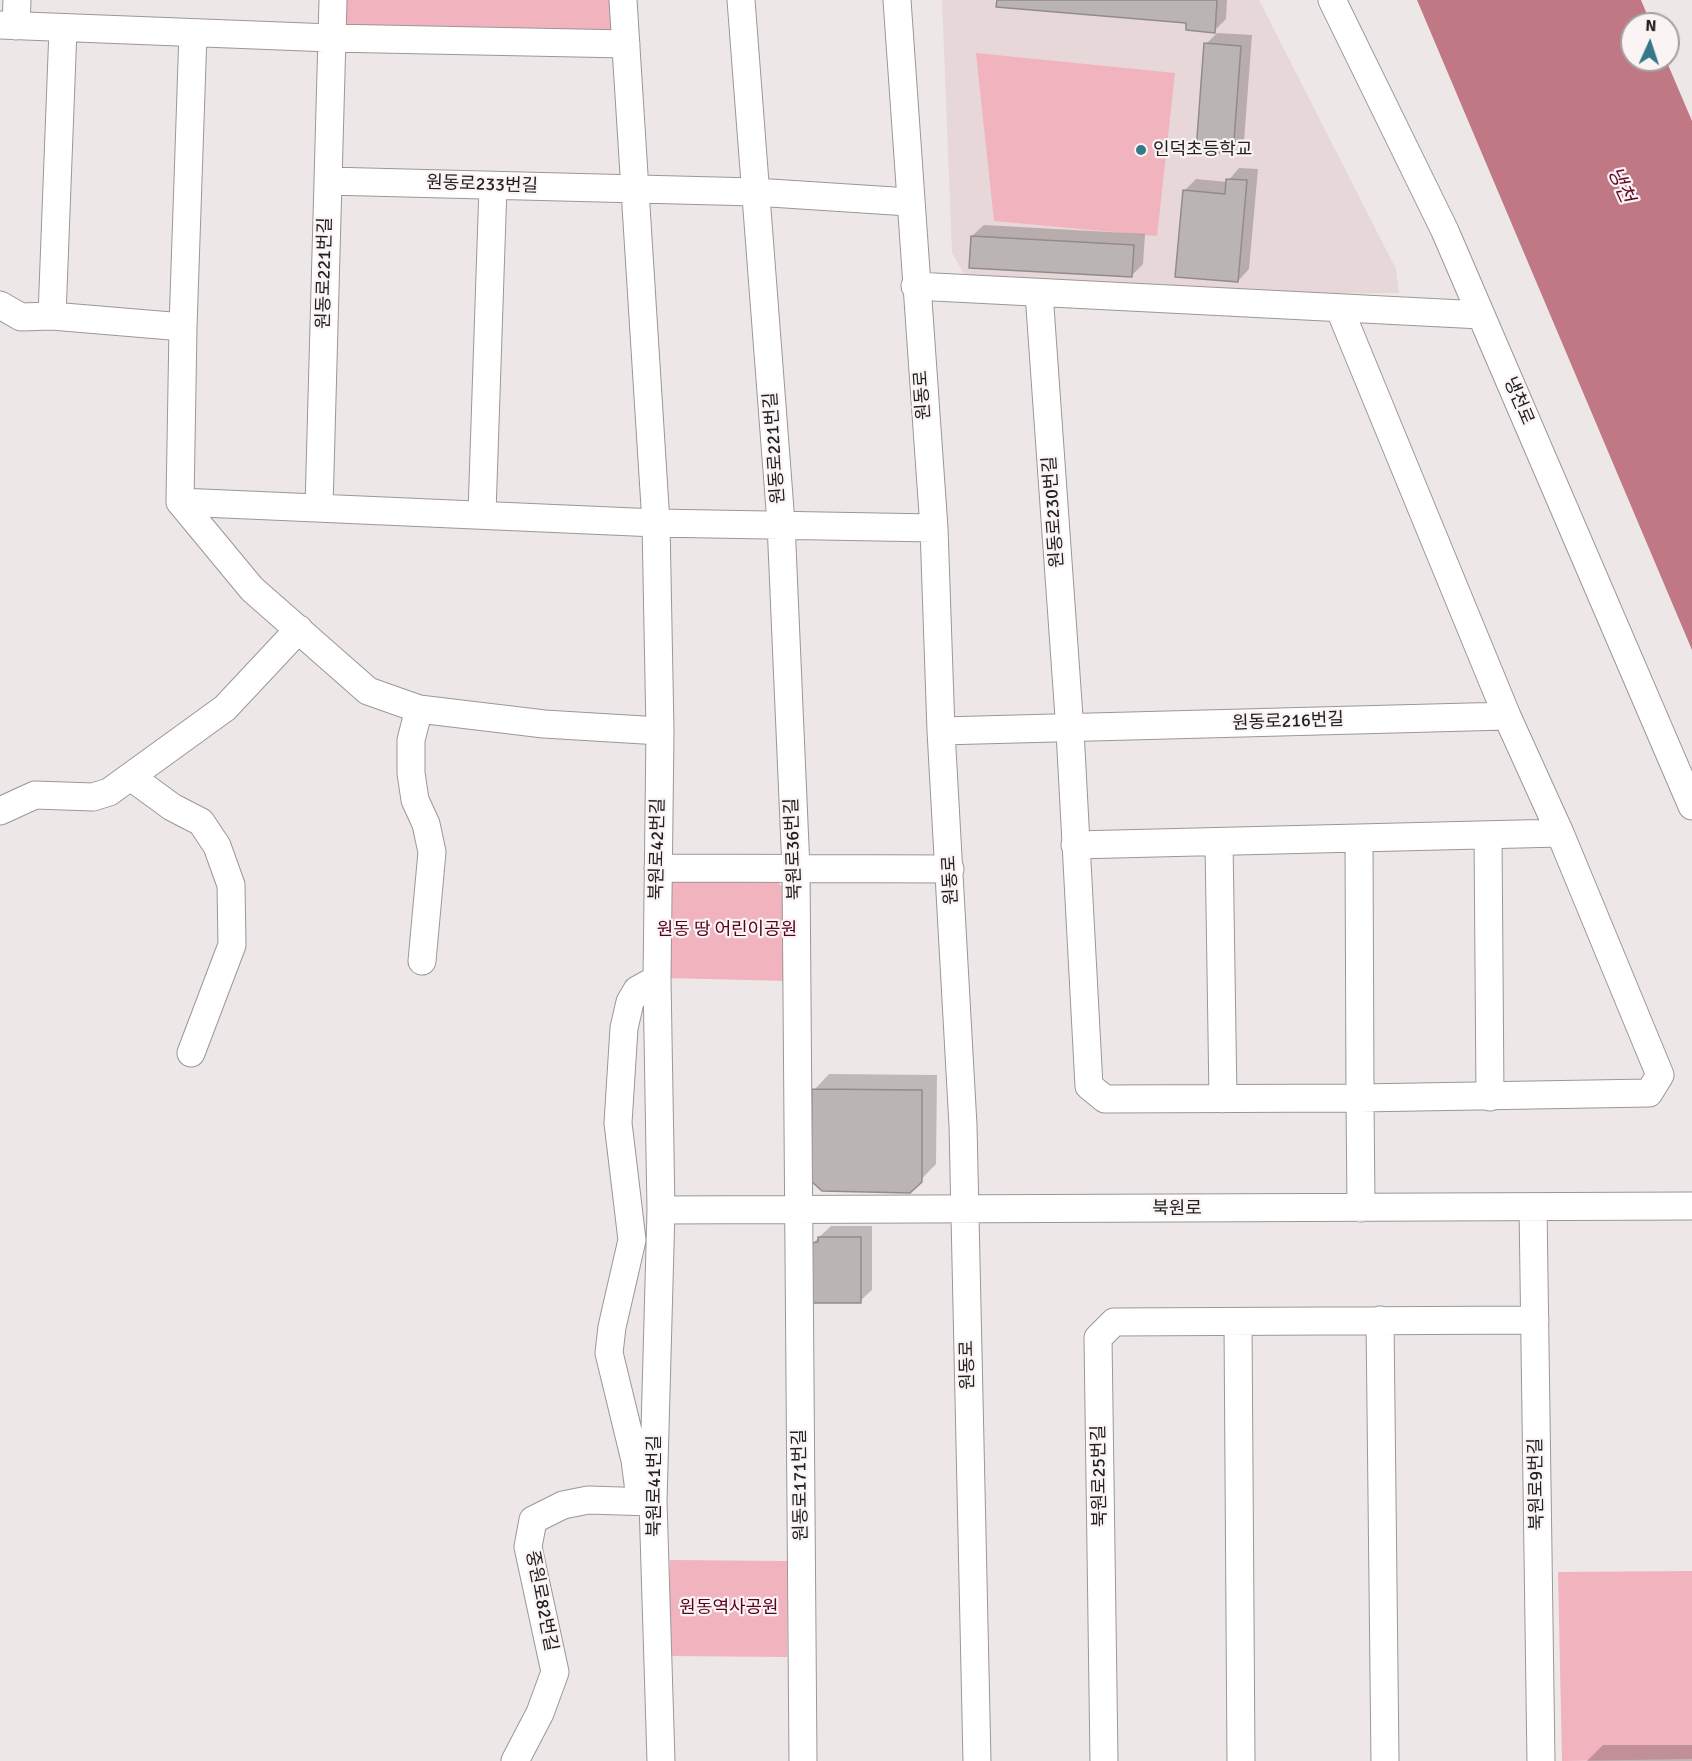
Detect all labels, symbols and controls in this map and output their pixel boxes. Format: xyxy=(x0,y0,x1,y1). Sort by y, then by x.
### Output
north arrow xyxy=(1620,12,1680,72)
text: N xyxy=(1645,16,1657,36)
place label: 인덕초등학교 xyxy=(1153,139,1252,161)
marker: 인덕초등학교 xyxy=(1134,143,1148,157)
water label: 냉천 xyxy=(1602,163,1638,207)
street label: 원동로233번길 xyxy=(426,172,538,198)
street label: 원동로221번길 xyxy=(313,217,337,329)
street label: 원동로 xyxy=(910,369,936,421)
street label: 냉천로 xyxy=(1498,374,1538,428)
street label: 원동로221번길 xyxy=(760,391,790,505)
street label: 원동로230번길 xyxy=(1039,455,1069,569)
street label: 원동로216번길 xyxy=(1232,709,1344,735)
street label: 북원로42번길 xyxy=(646,798,670,900)
street label: 북원로36번길 xyxy=(781,798,807,900)
street label: 원동로 xyxy=(939,855,963,905)
park label: 원동 땅 어린이공원 xyxy=(657,919,797,941)
street label: 북원로 xyxy=(1152,1198,1202,1220)
street label: 원동로 xyxy=(957,1340,979,1390)
street label: 북원로25번길 xyxy=(1088,1425,1112,1527)
street label: 원동로171번길 xyxy=(789,1429,813,1541)
street label: 북원로41번길 xyxy=(644,1435,666,1537)
street label: 북원로9번길 xyxy=(1525,1438,1549,1530)
street label: 중원로82번길 xyxy=(521,1549,561,1653)
park label: 원동역사공원 xyxy=(679,1597,779,1619)

